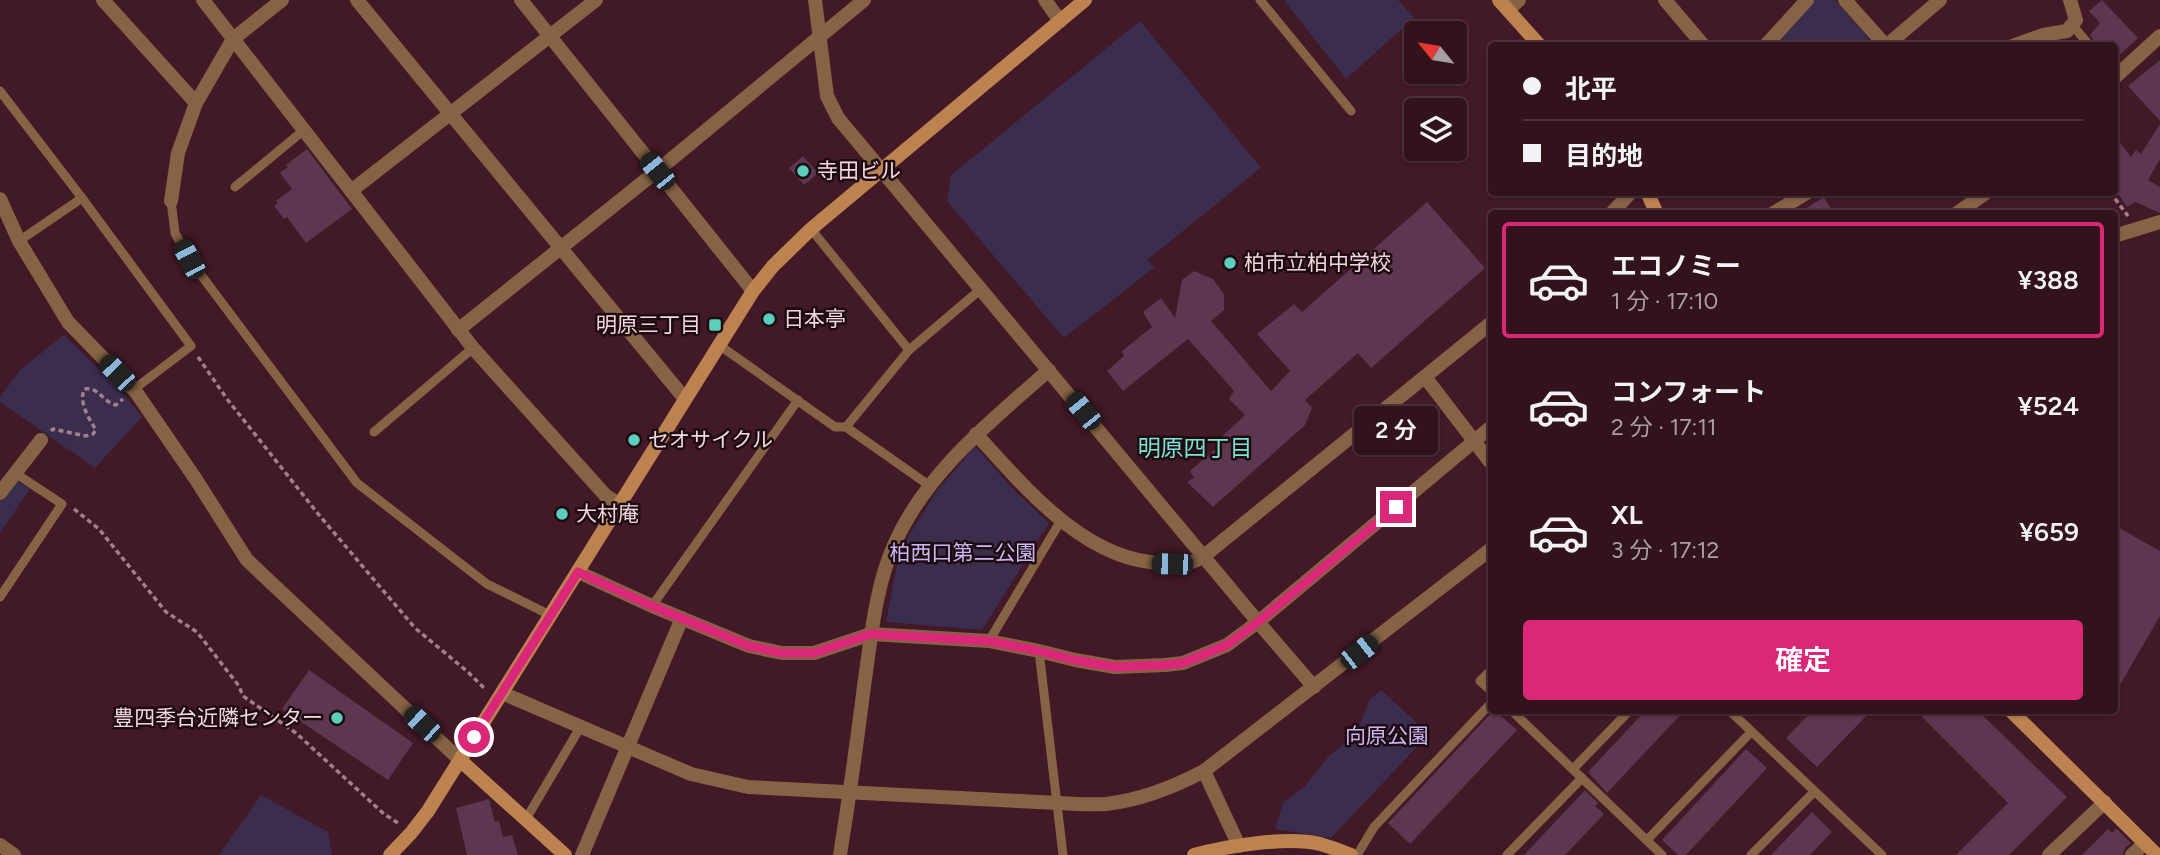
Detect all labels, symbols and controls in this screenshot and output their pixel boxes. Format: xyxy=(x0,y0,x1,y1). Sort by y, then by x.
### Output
north arrow xyxy=(1404,21,1466,84)
map controls xyxy=(1404,21,1467,161)
text: 北平 xyxy=(1565,73,1617,105)
button: layers xyxy=(1404,98,1467,161)
text: 目的地 xyxy=(1565,140,1643,172)
car xyxy=(636,148,679,194)
place label: 寺田ビル xyxy=(817,158,901,183)
marker: 寺田ビル xyxy=(795,163,811,179)
car xyxy=(170,236,209,282)
icon: car xyxy=(1527,249,1590,312)
place label: 柏市立柏中学校 xyxy=(1244,250,1391,275)
text: エコノミー xyxy=(1611,250,1741,282)
marker: 柏市立柏中学校 xyxy=(1222,255,1238,271)
text: ¥388 xyxy=(2018,264,2079,296)
text: 1 分 · 17:10 xyxy=(1611,287,1718,315)
place label: 日本亭 xyxy=(783,306,846,331)
marker: 日本亭 xyxy=(761,311,777,327)
place label: 明原三丁目 xyxy=(596,312,701,337)
marker: 明原三丁目 xyxy=(707,317,723,333)
car xyxy=(95,351,140,395)
icon: car xyxy=(1527,375,1590,438)
text: コンフォート xyxy=(1611,376,1766,408)
car xyxy=(1062,388,1105,434)
text: ¥524 xyxy=(2018,390,2079,422)
callout: 2 分 xyxy=(1354,406,1438,454)
text: 2 分 · 17:11 xyxy=(1611,413,1716,441)
text: 2 分 xyxy=(1375,416,1417,444)
place label: セオサイクル xyxy=(648,427,773,452)
marker: セオサイクル xyxy=(626,432,642,448)
district label: 明原四丁目 xyxy=(1138,434,1253,462)
route end xyxy=(1380,491,1412,523)
text: XL xyxy=(1611,499,1643,531)
place label: 大村庵 xyxy=(576,501,639,526)
icon: car xyxy=(1527,501,1590,564)
marker: 大村庵 xyxy=(554,506,570,522)
text: ¥659 xyxy=(2019,516,2079,548)
text: 3 分 · 17:12 xyxy=(1611,536,1719,564)
park label: 柏西口第二公園 xyxy=(890,540,1037,565)
car xyxy=(1151,553,1194,575)
button: 確定 xyxy=(1523,620,2083,700)
car xyxy=(1336,631,1383,673)
car xyxy=(400,702,445,746)
place label: 豊四季台近隣センター xyxy=(113,705,323,730)
marker: 豊四季台近隣センター xyxy=(329,710,345,726)
route start xyxy=(458,721,490,753)
park label: 向原公園 xyxy=(1345,723,1429,748)

